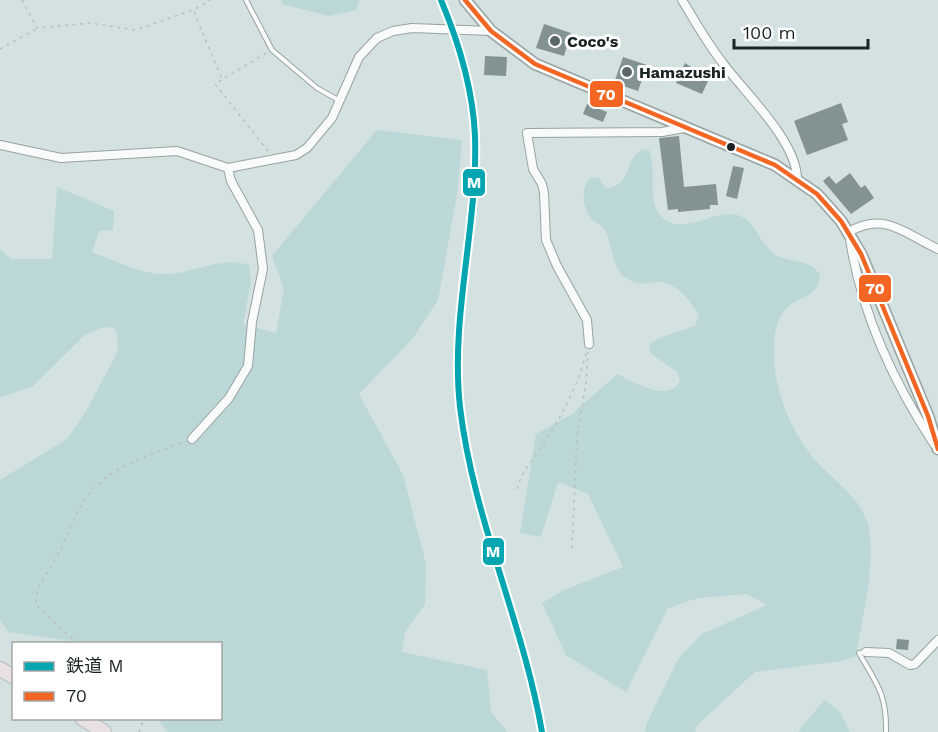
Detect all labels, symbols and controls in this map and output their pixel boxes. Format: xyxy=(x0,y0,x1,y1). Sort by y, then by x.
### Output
scale bar xyxy=(734,12,868,50)
text: 100 m xyxy=(743,22,796,43)
place label: Coco's xyxy=(567,32,619,51)
marker: Coco's xyxy=(548,34,562,48)
place label: Hamazushi xyxy=(639,63,726,82)
marker: Hamazushi xyxy=(620,65,634,79)
line badge: 70 xyxy=(589,80,624,108)
text: 70 xyxy=(596,85,616,104)
unlabelled marker xyxy=(725,141,737,153)
line badge: M xyxy=(462,168,486,197)
text: M xyxy=(467,173,481,192)
line badge: 70 xyxy=(858,274,892,303)
text: 70 xyxy=(865,279,885,298)
line badge: M xyxy=(482,537,505,566)
text: M xyxy=(486,542,500,561)
legend xyxy=(12,642,222,720)
text: 鉄道 M xyxy=(66,655,124,676)
text: 70 xyxy=(66,685,87,706)

